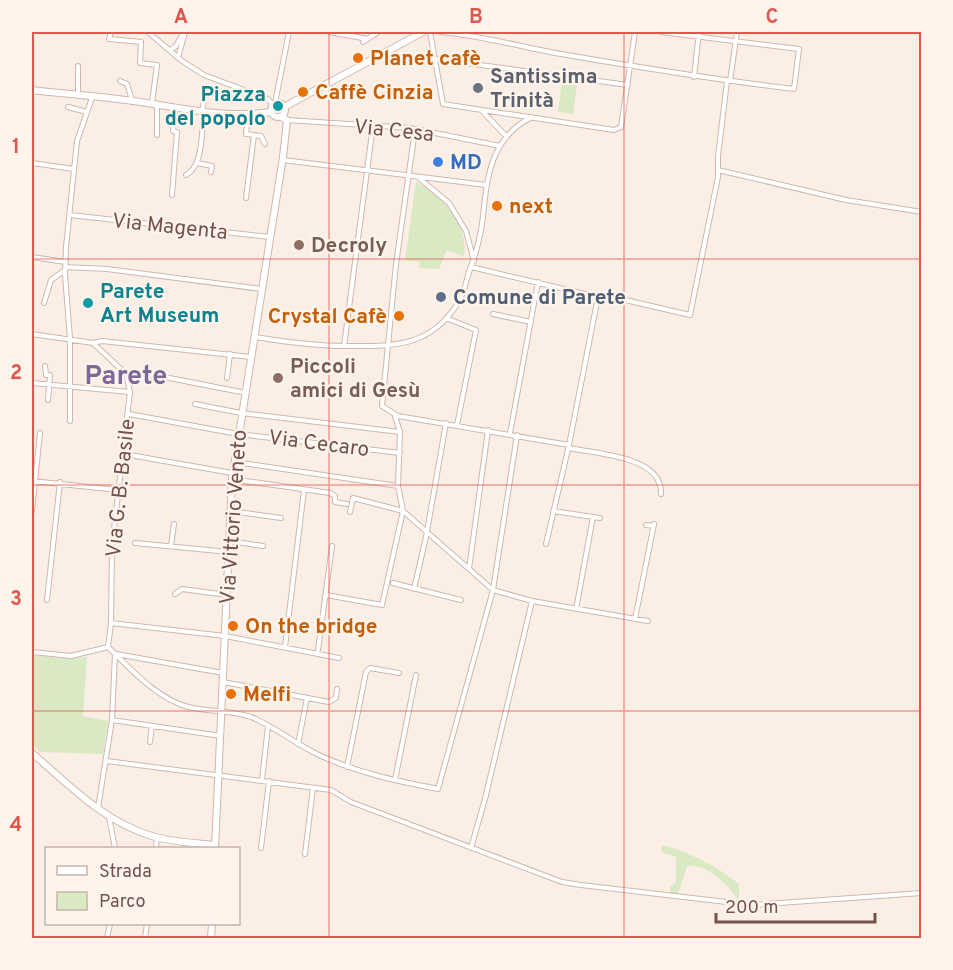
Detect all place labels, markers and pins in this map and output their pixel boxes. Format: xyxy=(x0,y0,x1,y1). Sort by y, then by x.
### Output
place label: Planet cafè xyxy=(370,46,481,73)
marker: Planet cafè xyxy=(351,51,365,65)
place label: Santissima Trinità xyxy=(490,64,597,115)
place label: Caffè Cinzia xyxy=(315,80,433,107)
marker: Santissima Trinità xyxy=(471,81,485,95)
place label: Piazza del popolo xyxy=(165,82,266,133)
marker: Caffè Cinzia xyxy=(296,85,310,99)
marker: Piazza del popolo xyxy=(271,99,285,113)
place label: MD xyxy=(450,150,482,177)
marker: MD xyxy=(431,155,445,169)
place label: next xyxy=(509,194,553,221)
marker: next xyxy=(490,199,504,213)
place label: Decroly xyxy=(311,233,387,260)
marker: Decroly xyxy=(292,238,306,252)
place label: Parete Art Museum xyxy=(100,279,220,330)
place label: Comune di Parete xyxy=(453,285,626,312)
marker: Comune di Parete xyxy=(434,290,448,304)
marker: Parete Art Museum xyxy=(81,296,95,310)
place label: Crystal Cafè xyxy=(268,304,387,331)
marker: Crystal Cafè xyxy=(392,309,406,323)
place label: Piccoli amici di Gesù xyxy=(290,354,420,405)
marker: Piccoli amici di Gesù xyxy=(271,371,285,385)
place label: On the bridge xyxy=(245,614,377,641)
marker: On the bridge xyxy=(226,619,240,633)
place label: Melfi xyxy=(243,682,291,709)
marker: Melfi xyxy=(224,687,238,701)

